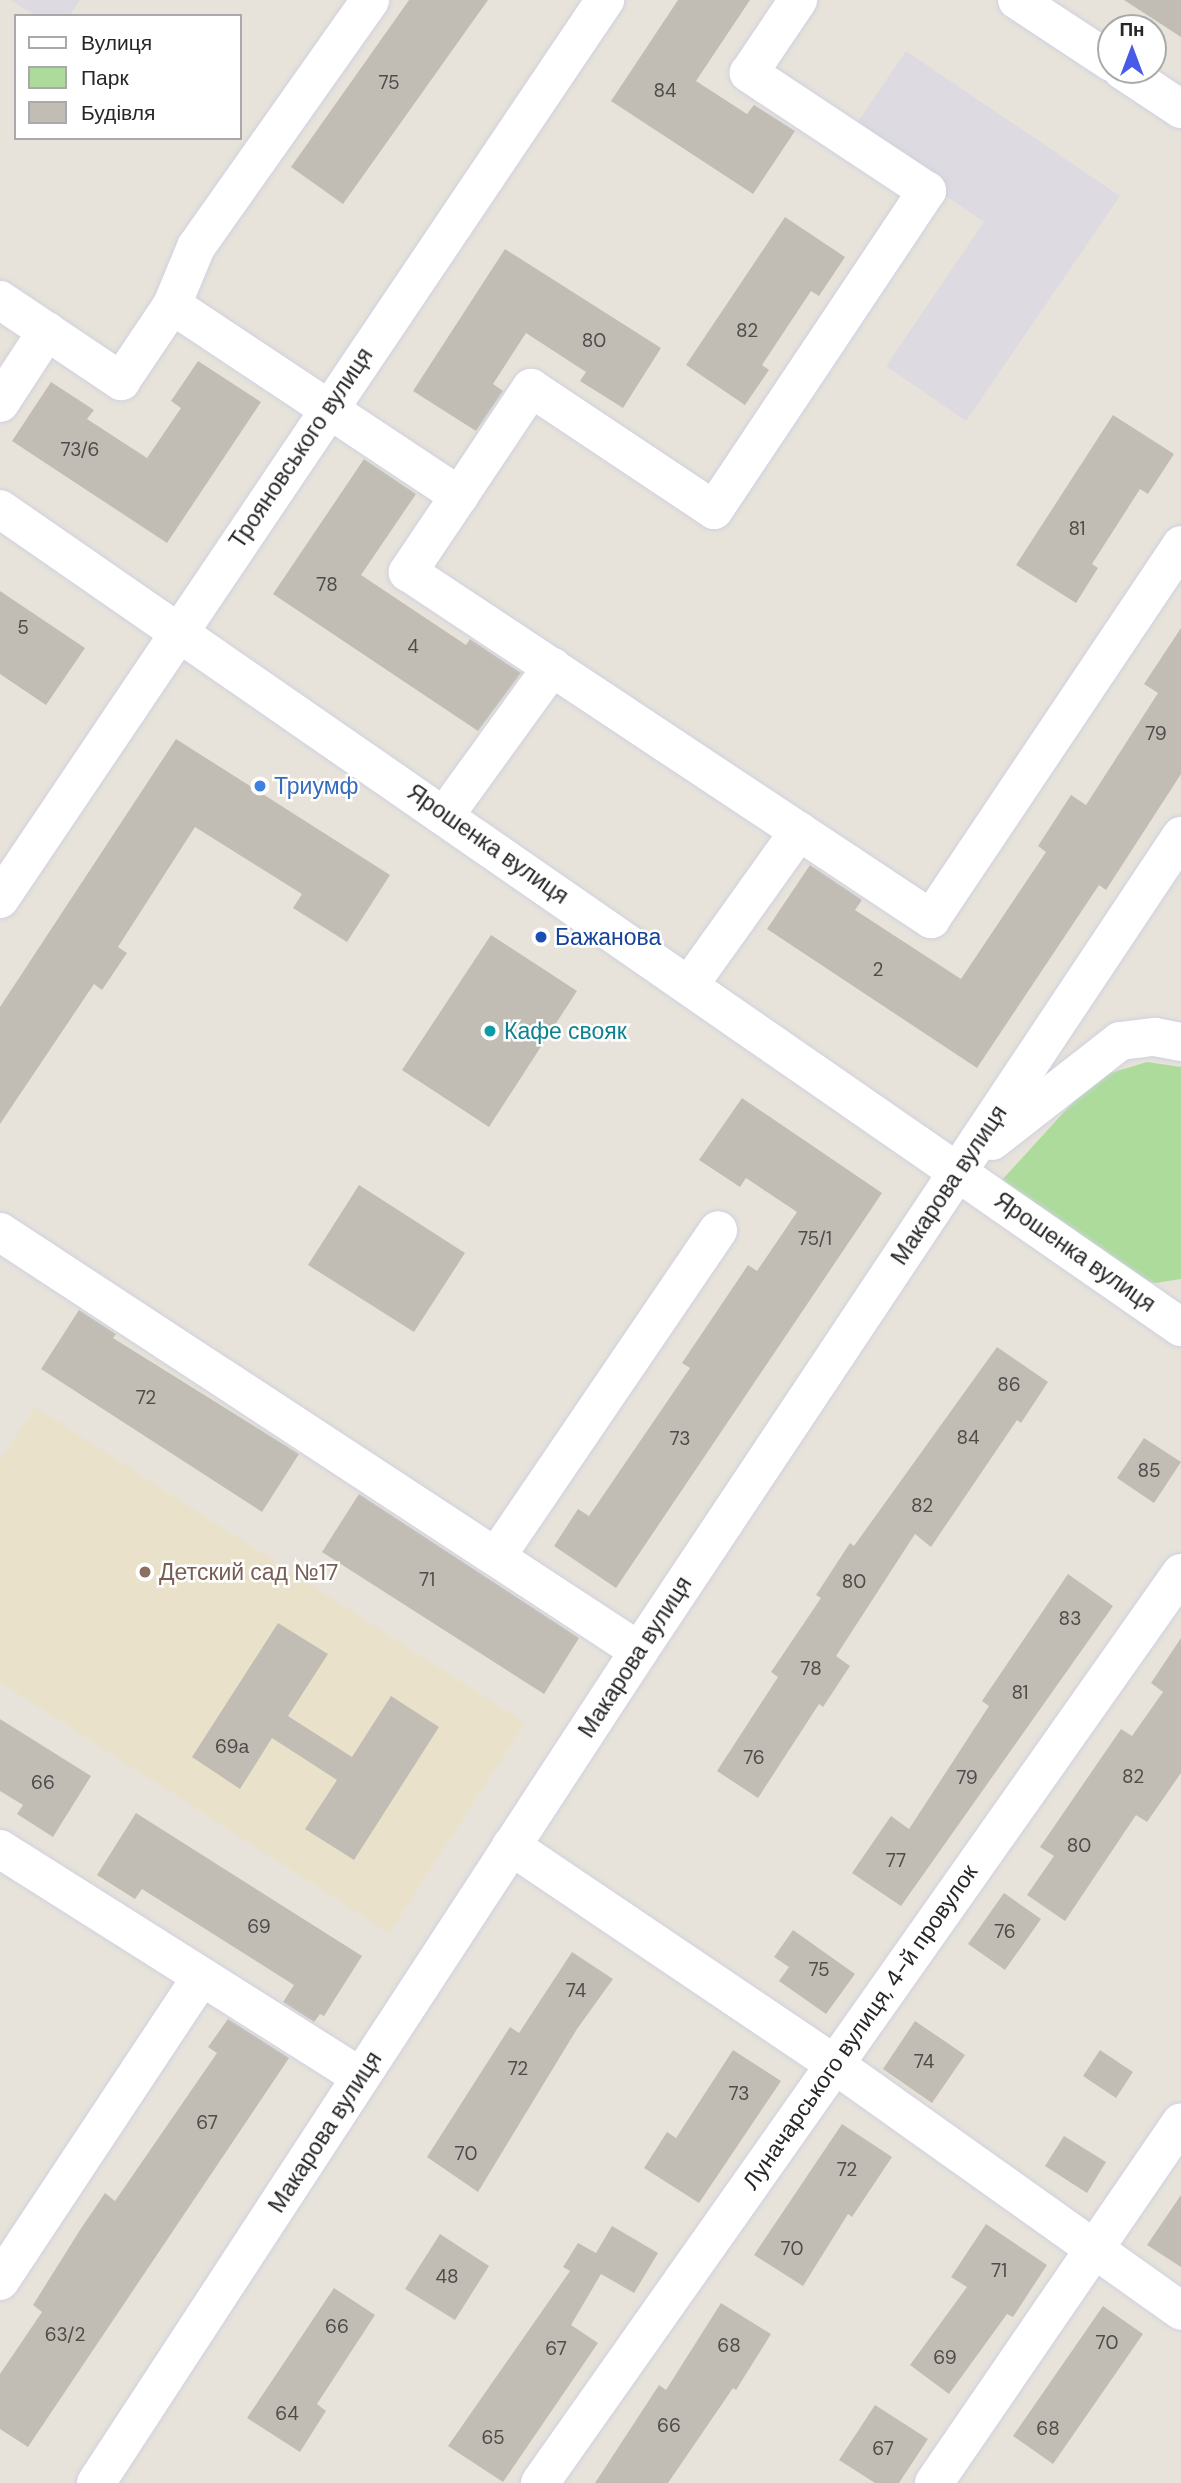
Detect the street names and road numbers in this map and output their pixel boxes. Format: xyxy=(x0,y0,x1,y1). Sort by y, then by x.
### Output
street label: Трояновського вулиця xyxy=(224,342,378,554)
street label: Ярошенка вулиця xyxy=(402,778,574,910)
street label: Макарова вулиця xyxy=(885,1100,1013,1270)
street label: Ярошенка вулиця xyxy=(989,1186,1161,1318)
street label: Макарова вулиця xyxy=(573,1571,697,1743)
street label: Луначарського вулиця, 4-й провулок xyxy=(737,1859,983,2195)
street label: Макарова вулиця xyxy=(263,2046,387,2218)

